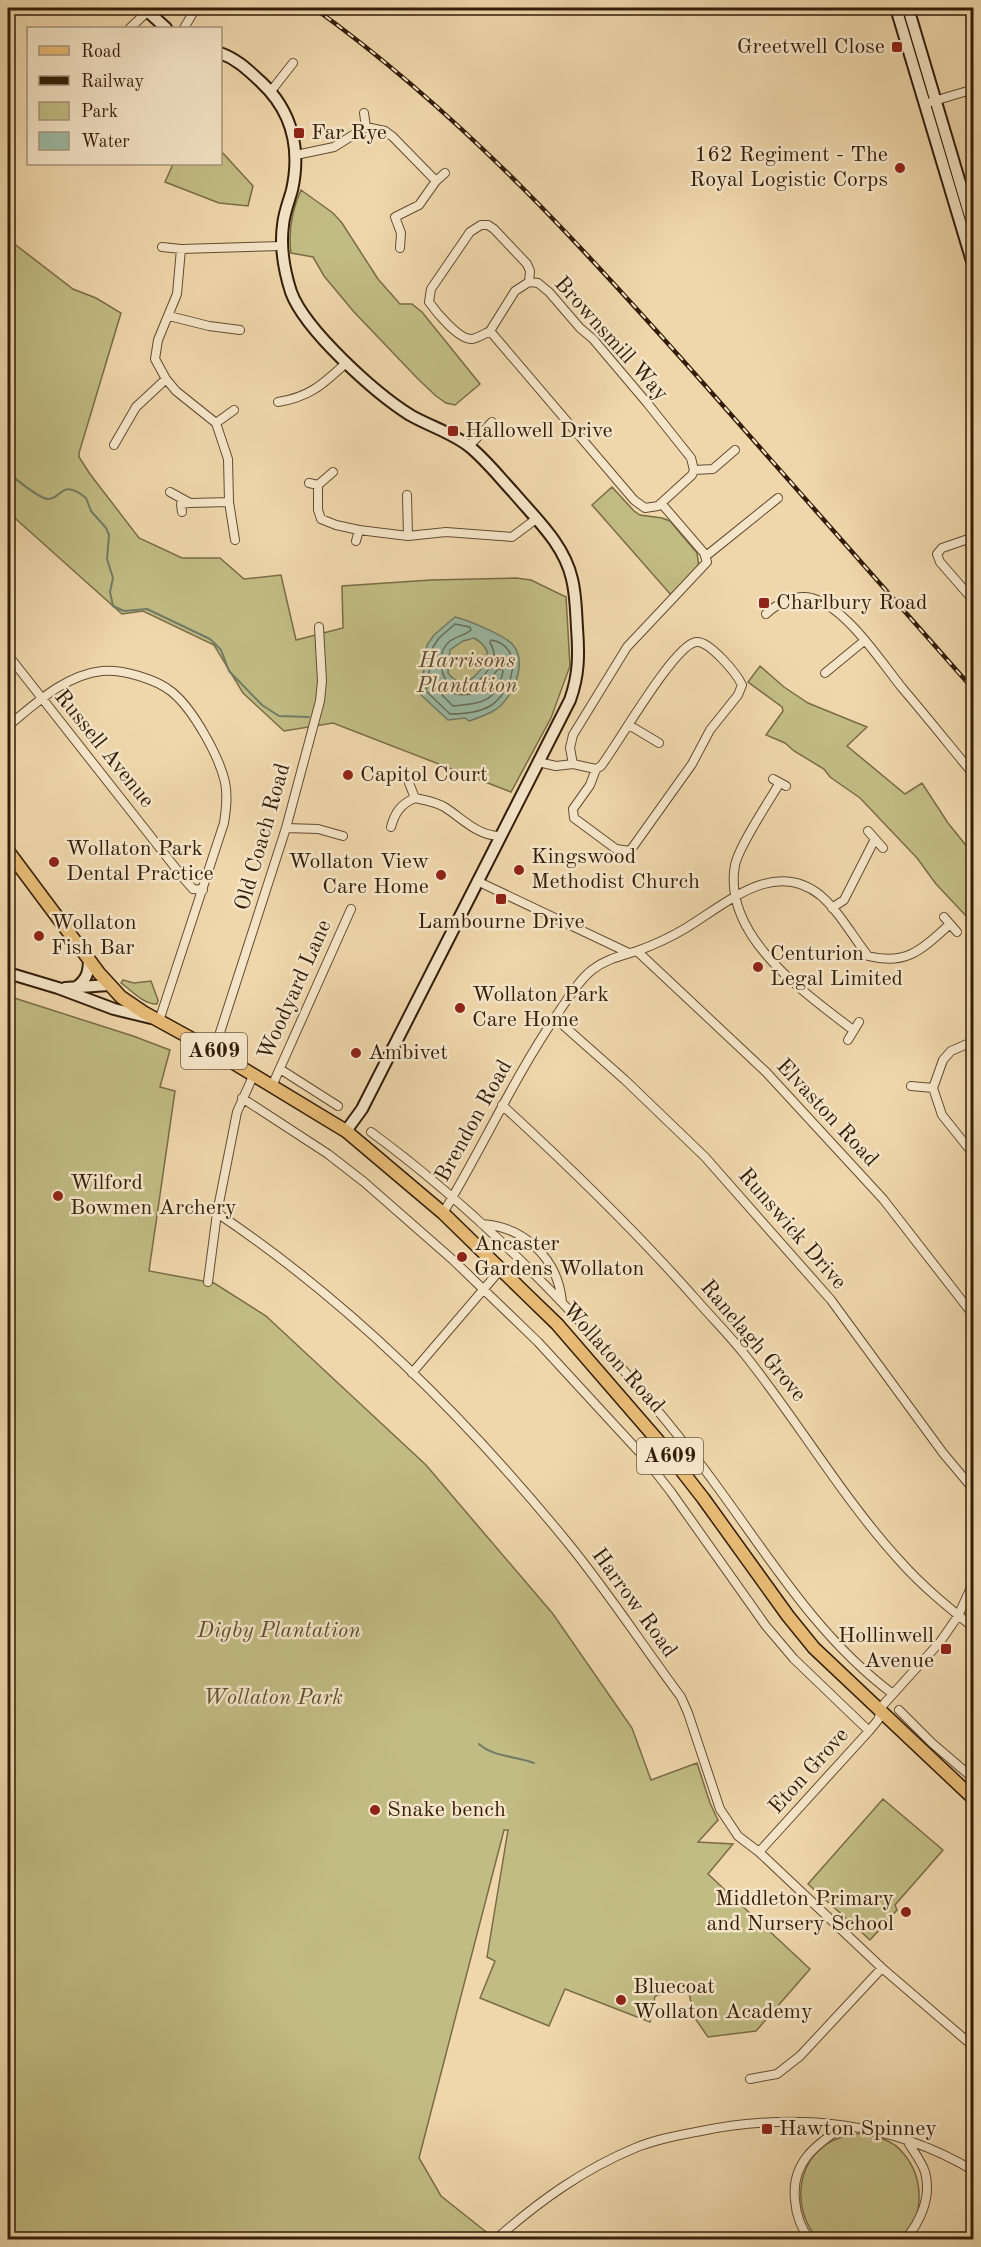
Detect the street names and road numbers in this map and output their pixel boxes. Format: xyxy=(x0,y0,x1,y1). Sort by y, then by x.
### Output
street label: Brownsmill Way xyxy=(550,273,672,406)
street label: Russell Avenue xyxy=(50,686,158,812)
street label: Old Coach Road xyxy=(231,761,295,913)
street label: Woodyard Lane xyxy=(254,917,336,1063)
road number: A609 xyxy=(181,1033,247,1069)
street label: Elvaston Road xyxy=(772,1055,882,1171)
street label: Brendon Road xyxy=(431,1056,517,1186)
street label: Runswick Drive xyxy=(734,1164,850,1294)
street label: Ranelagh Grove xyxy=(696,1276,810,1406)
street label: Wollaton Road xyxy=(558,1298,668,1418)
road number: A609 xyxy=(637,1438,703,1474)
street label: Harrow Road xyxy=(587,1544,681,1662)
street label: Eton Grove xyxy=(765,1724,853,1818)

